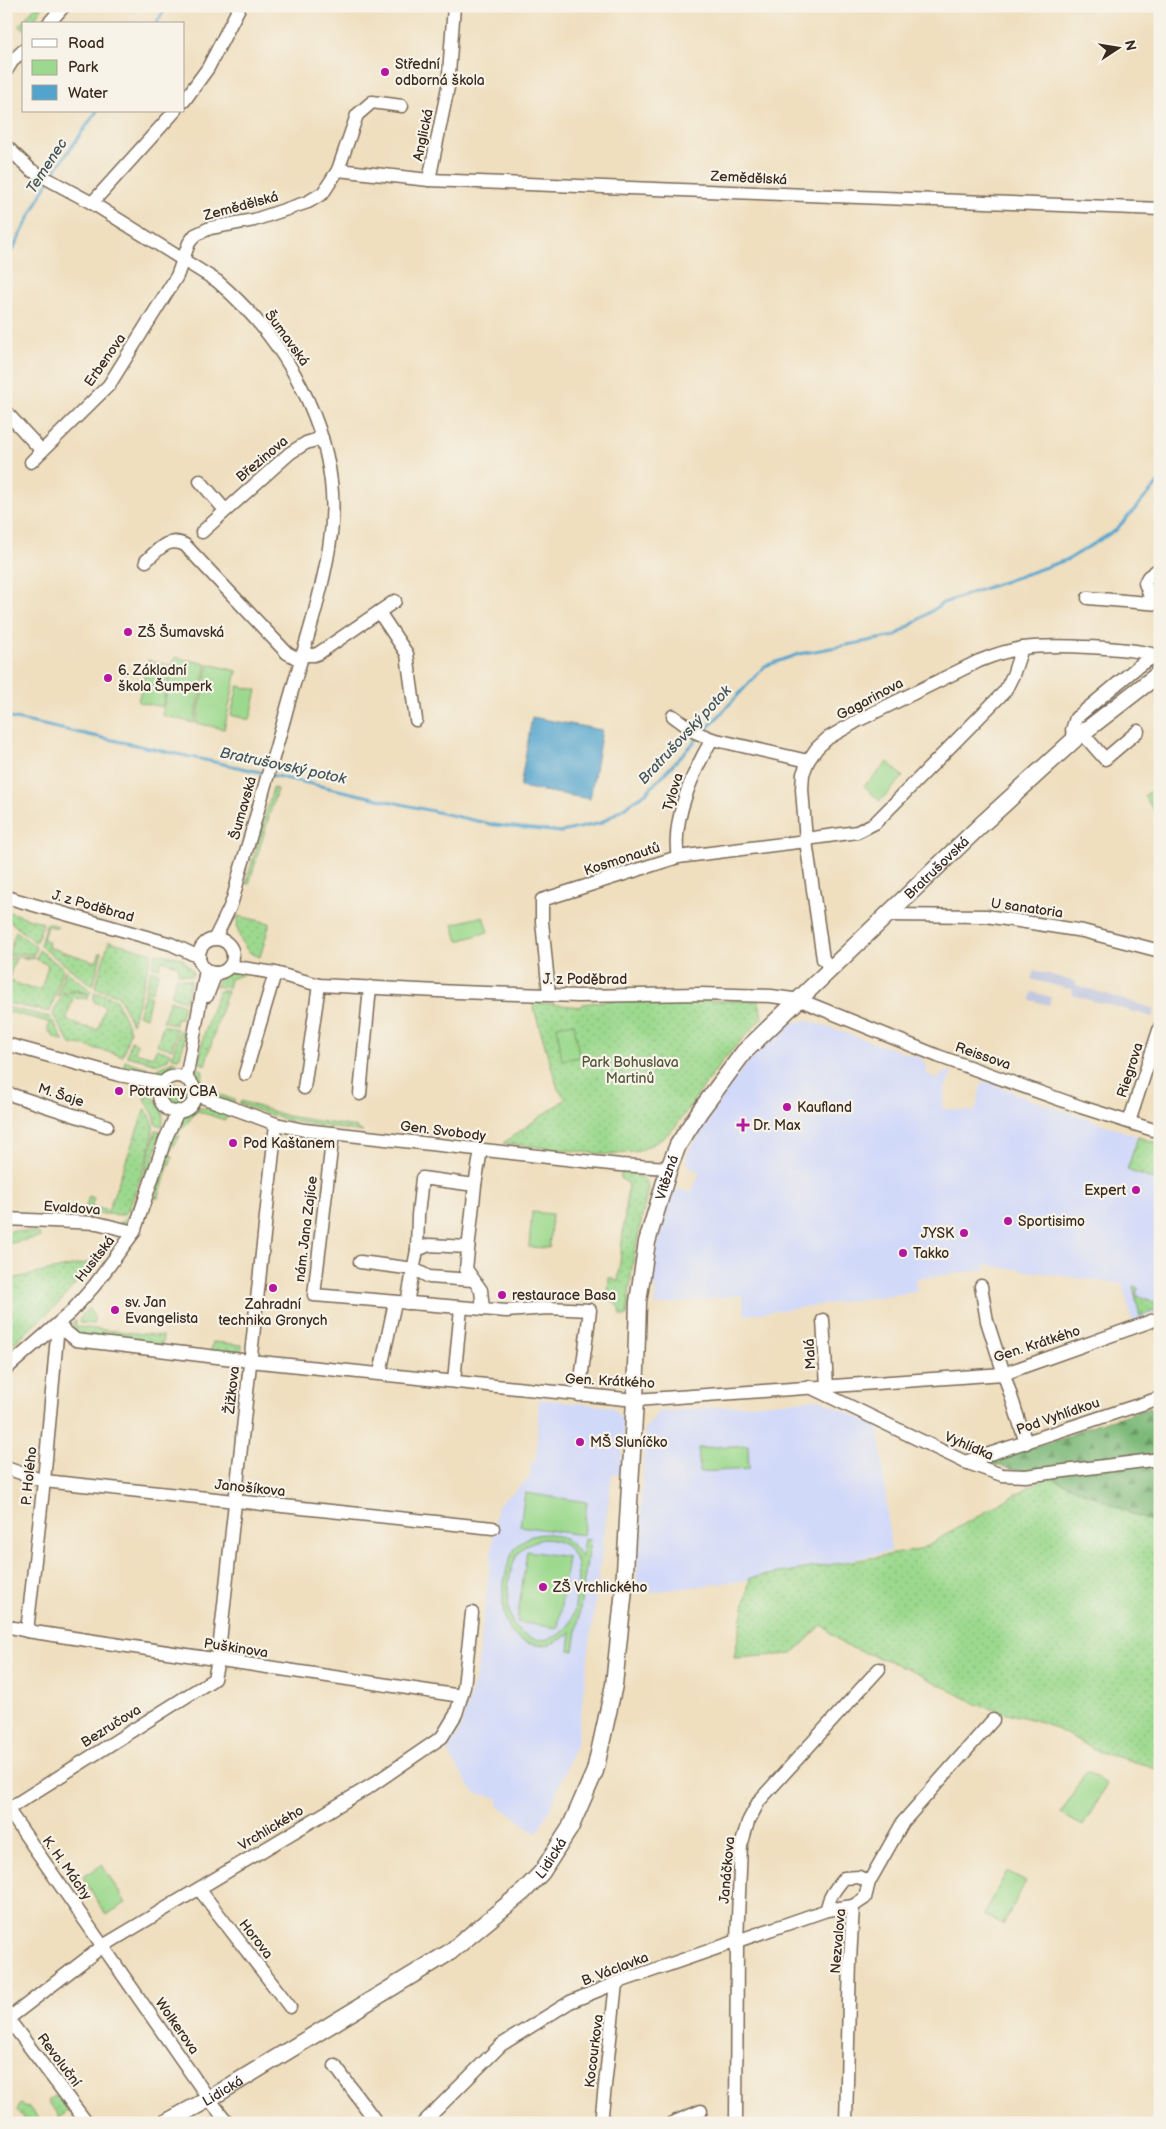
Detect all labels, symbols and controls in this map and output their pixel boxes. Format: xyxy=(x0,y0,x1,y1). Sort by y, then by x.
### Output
legend xyxy=(22,22,185,112)
north arrow xyxy=(1094,22,1144,72)
text: Road xyxy=(68,34,104,53)
text: N xyxy=(1121,38,1140,52)
place label: Střední odborná škola xyxy=(395,56,485,89)
text: Park xyxy=(68,58,99,77)
marker: Střední odborná škola xyxy=(379,66,391,78)
text: Water xyxy=(68,84,108,103)
street label: Anglická xyxy=(409,107,437,163)
water label: Temenec xyxy=(22,135,72,197)
street label: Zemědělská xyxy=(709,167,788,188)
street label: Zemědělská xyxy=(201,188,280,224)
street label: Šumavská xyxy=(261,306,314,369)
street label: Erbenova xyxy=(81,330,129,390)
street label: Březinova xyxy=(233,432,292,486)
place label: ZŠ Šumavská xyxy=(137,623,224,641)
marker: ZŠ Šumavská xyxy=(122,626,134,638)
place label: 6. Základní škola Šumperk xyxy=(118,662,212,695)
marker: 6. Základní škola Šumperk xyxy=(102,672,114,684)
street label: Gagarinova xyxy=(834,674,906,724)
water label: Bratrušovský potok xyxy=(634,681,736,788)
water label: Bratrušovský potok xyxy=(218,743,348,789)
street label: Tylova xyxy=(659,771,687,813)
street label: Šumavská xyxy=(225,774,260,842)
street label: Bratrušovská xyxy=(900,833,972,903)
street label: Kosmonautů xyxy=(582,839,662,879)
street label: J. z Poděbrad xyxy=(50,886,136,926)
street label: U sanatoria xyxy=(990,895,1064,921)
street label: J. z Poděbrad xyxy=(543,971,627,988)
street label: Reissova xyxy=(953,1039,1013,1073)
street label: Riegrova xyxy=(1113,1040,1147,1100)
park label: Park Bohuslava Martinů xyxy=(581,1054,679,1087)
street label: M. Šaje xyxy=(36,1079,86,1110)
place label: Potraviny CBA xyxy=(129,1083,218,1100)
marker: Potraviny CBA xyxy=(113,1085,125,1097)
place label: Kaufland xyxy=(797,1099,852,1116)
marker: Kaufland xyxy=(781,1101,793,1113)
street label: Gen. Svobody xyxy=(399,1117,487,1145)
place label: Dr. Max xyxy=(753,1117,801,1134)
marker: Dr. Max xyxy=(737,1119,749,1131)
place label: Pod Kaštanem xyxy=(243,1135,335,1152)
marker: Pod Kaštanem xyxy=(227,1137,239,1149)
street label: Vítězná xyxy=(652,1152,682,1202)
street label: nám. Jana Zajíce xyxy=(291,1175,321,1283)
place label: Expert xyxy=(1084,1182,1127,1199)
marker: Expert xyxy=(1130,1184,1142,1196)
street label: Evaldova xyxy=(43,1198,101,1218)
place label: Sportisimo xyxy=(1018,1213,1085,1230)
marker: Sportisimo xyxy=(1002,1215,1014,1227)
place label: JYSK xyxy=(921,1225,955,1242)
marker: JYSK xyxy=(958,1227,970,1239)
street label: Husitská xyxy=(72,1232,118,1285)
place label: Takko xyxy=(913,1245,949,1262)
marker: Takko xyxy=(897,1247,909,1259)
marker: Zahradní technika Gronych xyxy=(267,1282,279,1294)
place label: restaurace Basa xyxy=(512,1287,616,1304)
marker: restaurace Basa xyxy=(496,1289,508,1301)
place label: sv. Jan Evangelista xyxy=(125,1294,198,1327)
place label: Zahradní technika Gronych xyxy=(218,1296,328,1329)
marker: sv. Jan Evangelista xyxy=(109,1304,121,1316)
street label: Gen. Krátkého xyxy=(992,1322,1082,1366)
street label: Malá xyxy=(801,1338,819,1370)
street label: Žižkova xyxy=(220,1365,243,1416)
street label: Gen. Krátkého xyxy=(565,1370,655,1392)
street label: Pod Vyhlídkou xyxy=(1014,1394,1102,1438)
street label: Vyhlídka xyxy=(942,1428,996,1464)
place label: MŠ Sluníčko xyxy=(590,1433,668,1451)
marker: MŠ Sluníčko xyxy=(574,1436,586,1448)
street label: P. Holého xyxy=(17,1446,41,1506)
street label: Janošíkova xyxy=(214,1476,286,1500)
place label: ZŠ Vrchlického xyxy=(552,1578,648,1596)
marker: ZŠ Vrchlického xyxy=(537,1581,549,1593)
street label: Puškinova xyxy=(203,1635,269,1661)
street label: Bezručova xyxy=(78,1701,144,1751)
street label: Vrchlického xyxy=(235,1802,307,1854)
street label: K. H. Máchy xyxy=(39,1833,96,1904)
street label: Lidická xyxy=(532,1835,570,1882)
street label: Janáčkova xyxy=(716,1836,738,1904)
street label: Nezvalova xyxy=(827,1908,849,1974)
street label: Horova xyxy=(235,1916,277,1962)
street label: B. Václavka xyxy=(579,1948,651,1990)
street label: Wolkerova xyxy=(151,1994,203,2058)
street label: Kocourkova xyxy=(581,2013,607,2089)
street label: Revoluční xyxy=(33,2030,85,2091)
street label: Lidická xyxy=(199,2072,246,2110)

